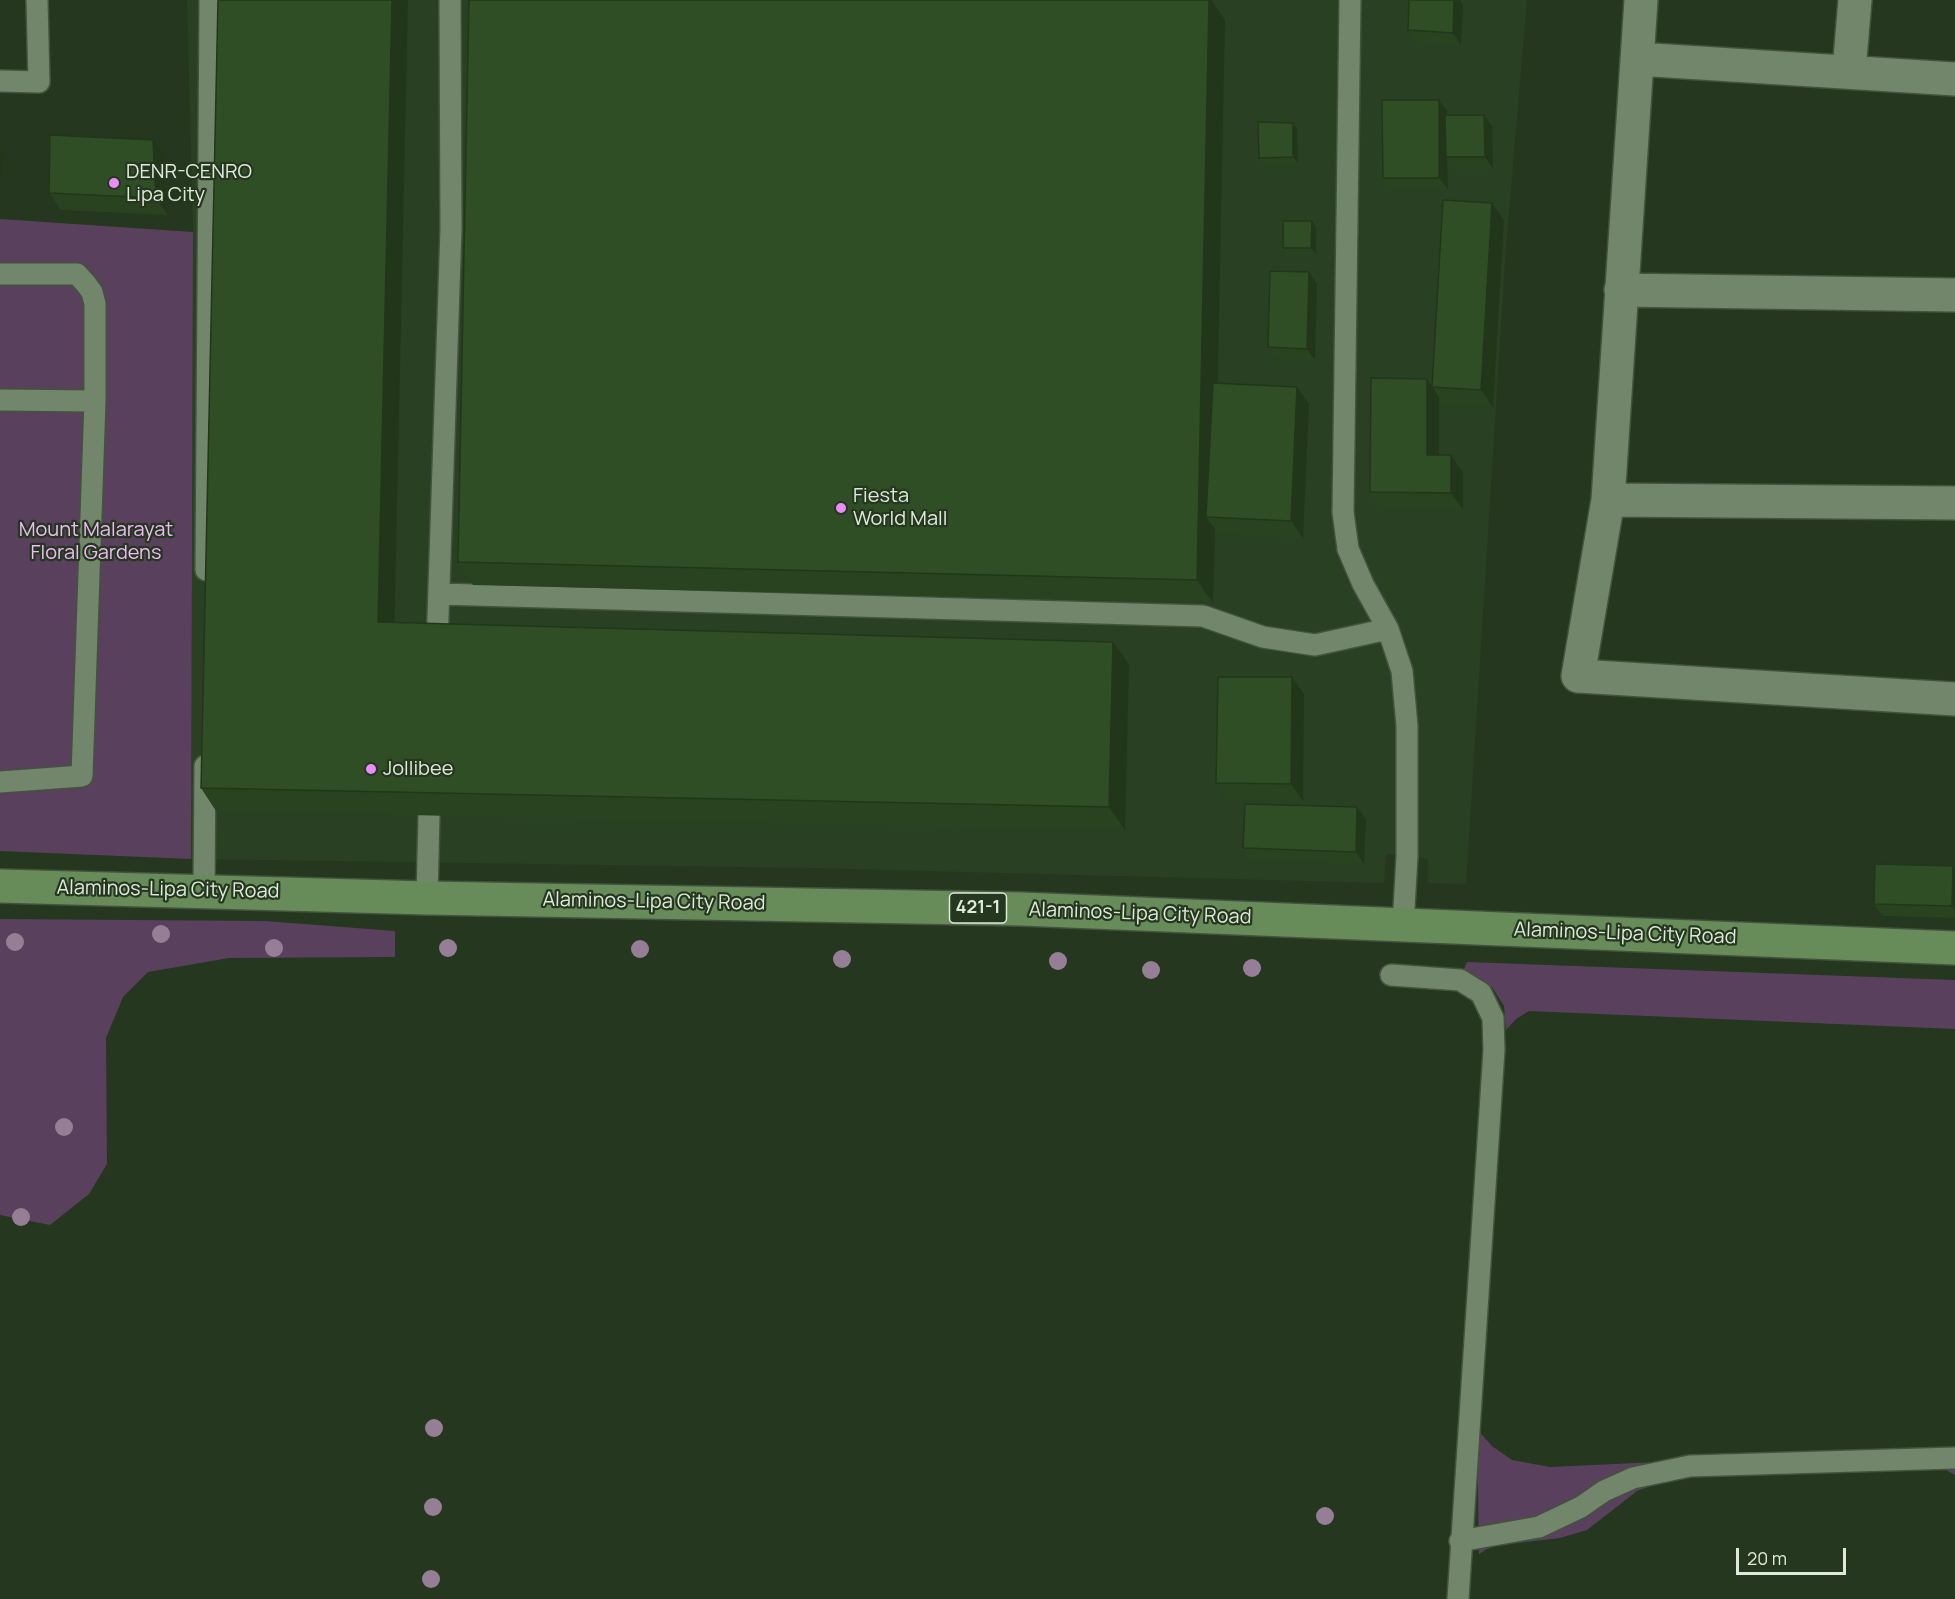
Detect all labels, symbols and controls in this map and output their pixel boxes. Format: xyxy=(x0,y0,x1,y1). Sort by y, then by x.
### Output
place label: DENR-CENRO Lipa City xyxy=(126,160,252,207)
marker: DENR-CENRO Lipa City xyxy=(107,176,121,190)
place label: Fiesta World Mall xyxy=(853,484,947,531)
marker: Fiesta World Mall xyxy=(834,501,848,515)
park label: Mount Malarayat Floral Gardens xyxy=(19,518,173,565)
place label: Jollibee xyxy=(383,757,453,781)
marker: Jollibee xyxy=(364,762,378,776)
street label: Alaminos-Lipa City Road xyxy=(56,876,280,904)
street label: Alaminos-Lipa City Road xyxy=(542,888,766,916)
road number: 421-1 xyxy=(950,893,1006,923)
street label: Alaminos-Lipa City Road xyxy=(1028,898,1252,930)
street label: Alaminos-Lipa City Road xyxy=(1513,918,1737,950)
scale bar xyxy=(1739,1536,1848,1574)
text: 20 m xyxy=(1747,1546,1787,1570)

